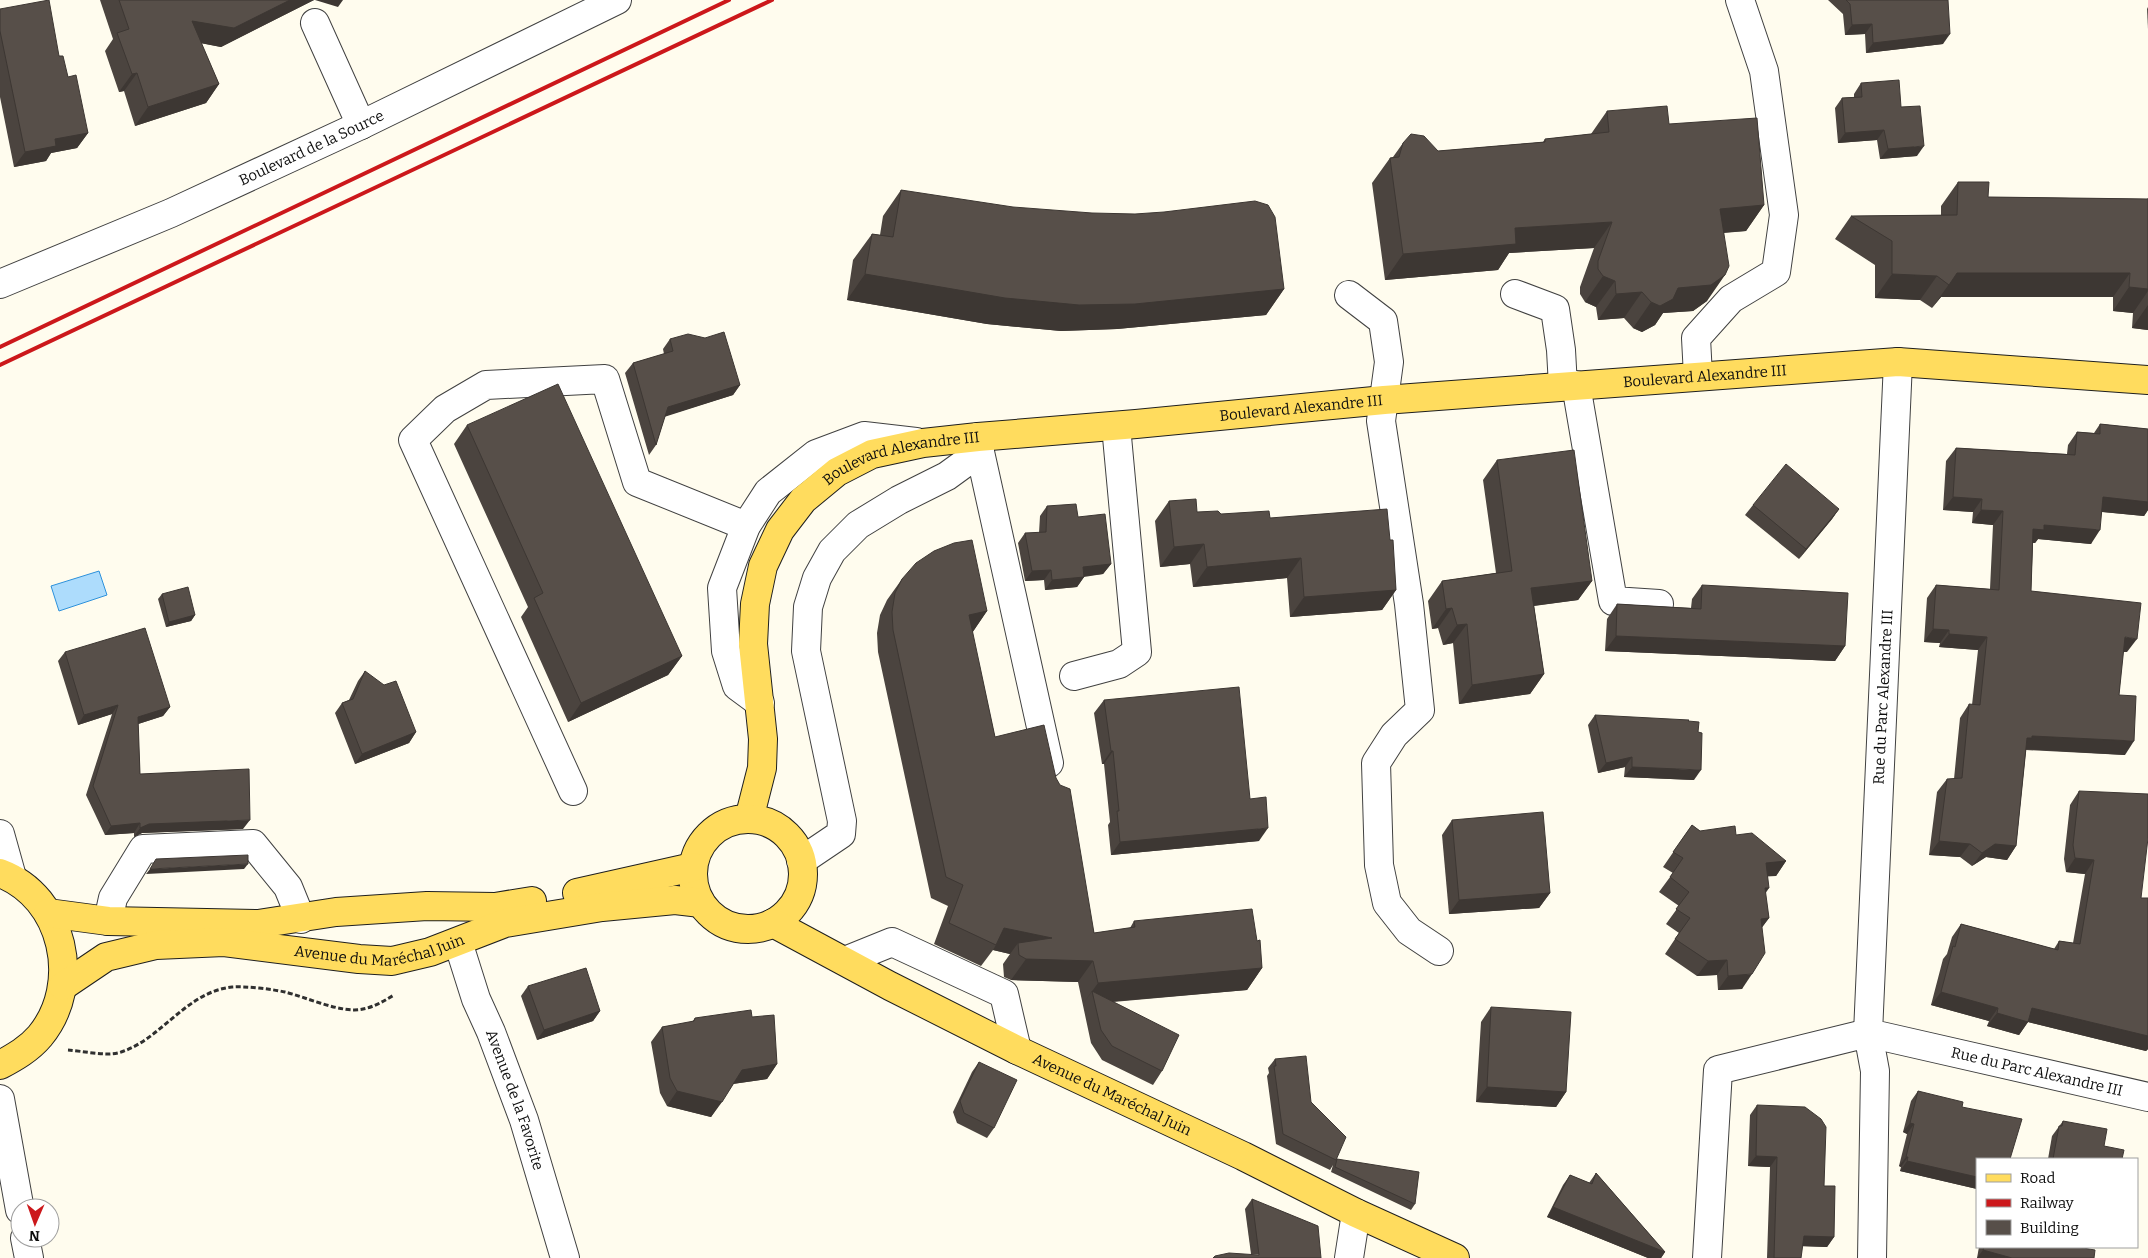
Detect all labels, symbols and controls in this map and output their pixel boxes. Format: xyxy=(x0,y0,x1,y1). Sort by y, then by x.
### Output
street label: Boulevard de la Source xyxy=(236,106,387,189)
street label: Boulevard Alexandre III xyxy=(1622,361,1787,391)
street label: Boulevard Alexandre III xyxy=(1219,391,1384,425)
street label: Boulevard Alexandre III xyxy=(819,428,980,489)
street label: Rue du Parc Alexandre III xyxy=(1869,609,1897,785)
street label: Avenue du Maréchal Juin xyxy=(293,930,467,970)
street label: Avenue de la Favorite xyxy=(482,1027,547,1172)
street label: Rue du Parc Alexandre III xyxy=(1949,1043,2125,1100)
street label: Avenue du Maréchal Juin xyxy=(1030,1050,1195,1140)
legend xyxy=(1976,1158,2138,1248)
text: Road xyxy=(2020,1169,2055,1187)
text: Railway xyxy=(2020,1194,2074,1212)
north arrow xyxy=(10,1198,60,1248)
text: Building xyxy=(2020,1219,2079,1237)
text: N xyxy=(29,1227,40,1244)

